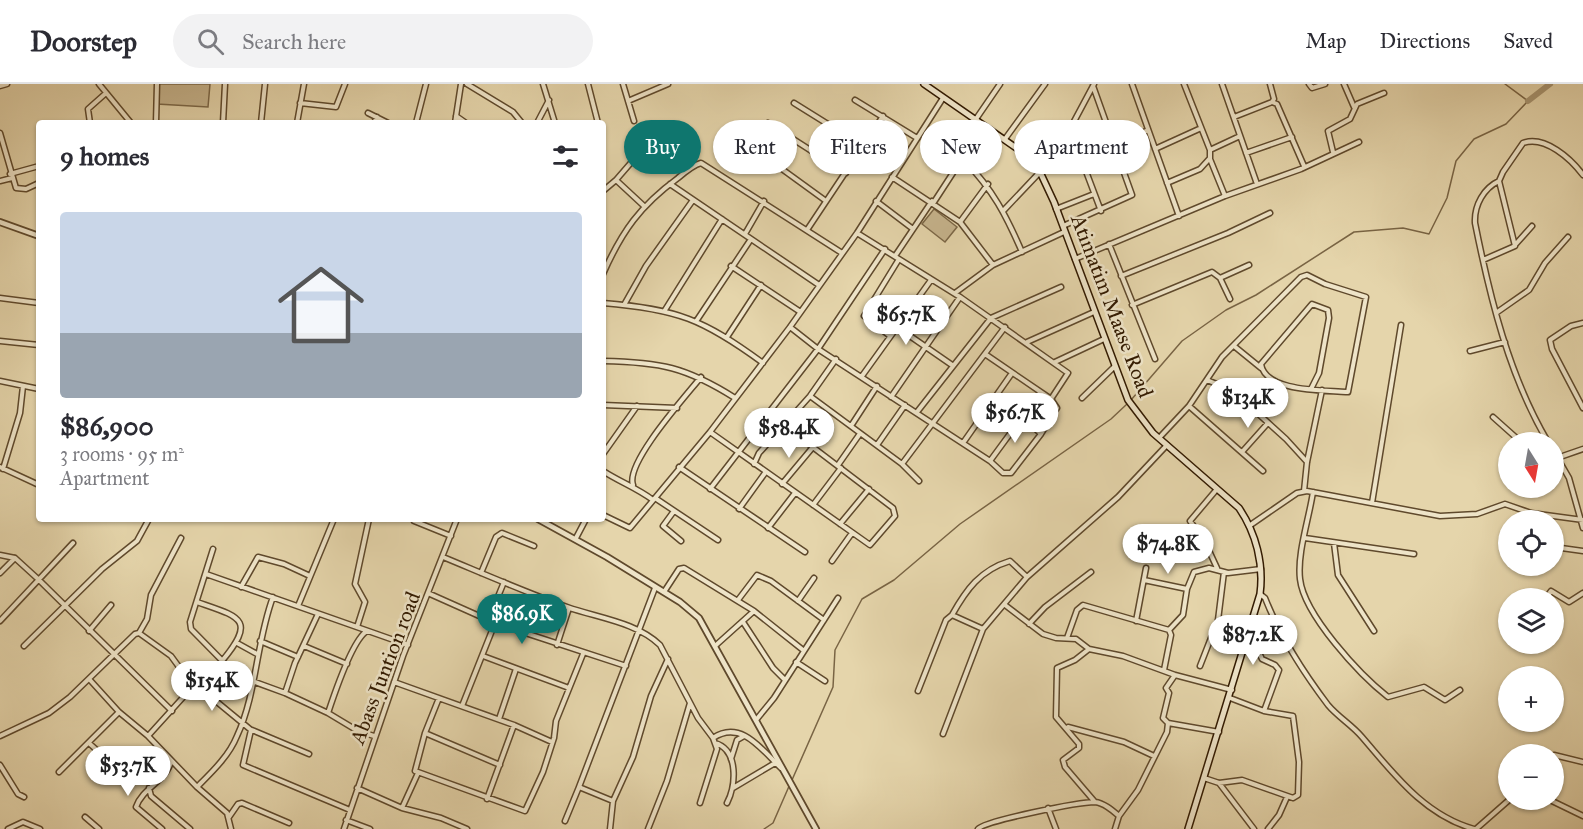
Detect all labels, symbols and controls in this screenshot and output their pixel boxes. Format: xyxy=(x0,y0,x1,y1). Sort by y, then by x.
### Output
search box xyxy=(173,14,593,68)
text: Doorstep xyxy=(30,24,137,59)
icon: search xyxy=(194,25,227,58)
text: Search here xyxy=(242,28,346,55)
text: Map xyxy=(1306,28,1347,54)
text: Directions xyxy=(1380,28,1470,54)
text: Saved xyxy=(1503,28,1553,54)
chip: Buy xyxy=(624,120,701,174)
chip: Rent xyxy=(713,120,797,174)
chip: Filters xyxy=(809,120,908,174)
chip: New xyxy=(920,120,1002,174)
chip: Apartment xyxy=(1014,120,1150,174)
text: 9 homes xyxy=(60,140,149,172)
icon: filters xyxy=(549,140,582,173)
street label: Atimatim Maase Road xyxy=(1065,210,1159,402)
icon: home xyxy=(267,251,375,359)
pin: $65.7K xyxy=(857,295,955,346)
text: $65.7K xyxy=(877,302,935,326)
pin: $134K xyxy=(1206,378,1290,429)
text: $134K xyxy=(1221,385,1275,409)
pin: $56.7K xyxy=(966,393,1064,444)
text: $56.7K xyxy=(985,400,1045,424)
pin: $58.4K xyxy=(740,408,838,459)
text: $86,900 xyxy=(60,410,154,442)
text: $58.4K xyxy=(758,415,820,439)
north arrow xyxy=(1498,432,1564,498)
map controls xyxy=(1498,432,1564,810)
text: 3 rooms · 95 m² xyxy=(60,442,184,466)
text: Apartment xyxy=(60,466,149,490)
button: locate xyxy=(1498,510,1564,576)
pin: $74.8K xyxy=(1119,524,1217,575)
text: $74.8K xyxy=(1137,531,1199,555)
street label: Abass Juntion road xyxy=(344,588,426,749)
button: layers xyxy=(1498,588,1564,654)
pin: $86.9K xyxy=(473,594,571,645)
text: $86.9K xyxy=(491,601,553,625)
pin: $87.2K xyxy=(1204,615,1302,666)
text: $87.2K xyxy=(1222,622,1284,646)
pin: $154K xyxy=(170,661,254,712)
button: + xyxy=(1498,666,1564,732)
text: $154K xyxy=(185,668,239,692)
button: − xyxy=(1498,744,1564,810)
pin: $53.7K xyxy=(79,746,177,797)
text: $53.7K xyxy=(99,753,157,777)

